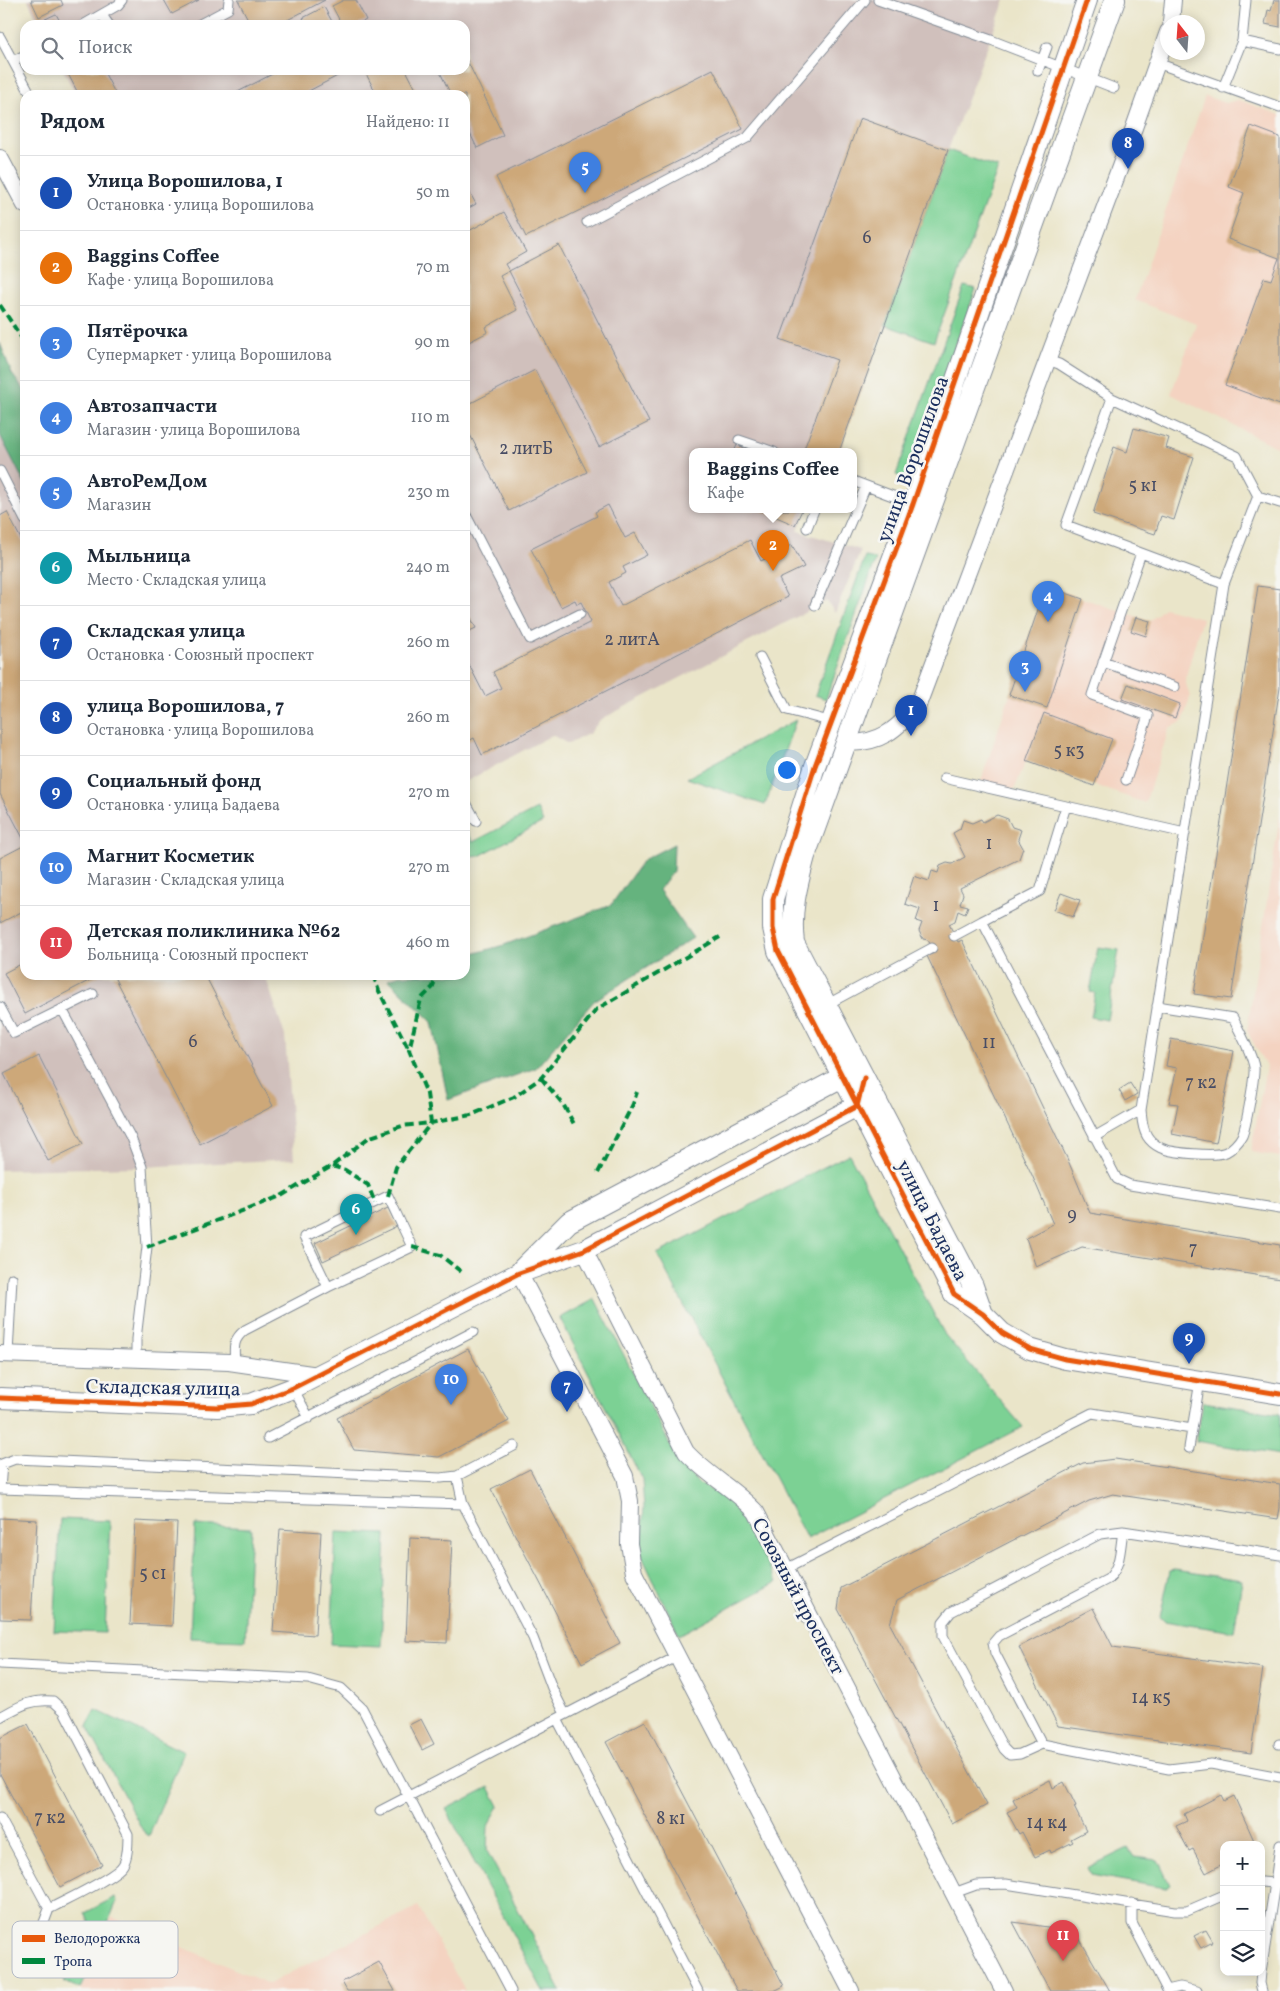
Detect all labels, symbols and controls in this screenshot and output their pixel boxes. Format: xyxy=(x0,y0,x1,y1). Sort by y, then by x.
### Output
north arrow xyxy=(1160,15,1205,60)
search box xyxy=(20,20,470,75)
icon: search xyxy=(38,34,66,62)
text: Поиск xyxy=(78,35,132,61)
text: Рядом xyxy=(40,108,105,137)
text: Найдено: 11 xyxy=(366,112,450,134)
pin: 8 xyxy=(1112,128,1144,169)
pin: 5 xyxy=(569,152,601,193)
text: Улица Ворошилова, 1 xyxy=(87,169,283,195)
text: 1 xyxy=(53,182,59,204)
text: 50 m xyxy=(416,182,450,204)
text: Остановка · улица Ворошилова xyxy=(87,195,314,217)
house number: 6 xyxy=(862,226,872,251)
text: Baggins Coffee xyxy=(87,244,219,270)
text: 2 xyxy=(52,257,60,279)
text: 70 m xyxy=(416,257,450,279)
text: Кафе · улица Ворошилова xyxy=(87,270,274,292)
text: Пятёрочка xyxy=(87,319,188,345)
text: 3 xyxy=(52,332,60,354)
text: 90 m xyxy=(414,332,450,354)
text: Супермаркет · улица Ворошилова xyxy=(87,345,332,367)
street label: улица Ворошилова xyxy=(871,372,957,547)
text: Автозапчасти xyxy=(87,394,217,420)
text: 4 xyxy=(51,407,61,429)
text: 110 m xyxy=(411,407,450,429)
text: Магазин · улица Ворошилова xyxy=(87,420,301,442)
house number: 2 литБ xyxy=(499,437,553,462)
popup xyxy=(689,448,857,513)
text: Baggins Coffee xyxy=(707,457,839,483)
text: АвтоРемДом xyxy=(87,469,207,495)
house number: 5 к1 xyxy=(1129,474,1157,499)
text: 5 xyxy=(52,482,60,504)
text: 230 m xyxy=(407,482,450,504)
text: Кафе xyxy=(707,483,744,505)
text: Магазин xyxy=(87,495,151,517)
pin: 2 xyxy=(757,530,789,571)
text: Мыльница xyxy=(87,544,191,570)
text: 6 xyxy=(52,557,60,579)
text: 240 m xyxy=(406,557,450,579)
text: Место · Складская улица xyxy=(87,570,266,592)
pin: 4 xyxy=(1032,581,1064,622)
text: Складская улица xyxy=(87,619,245,645)
house number: 2 литА xyxy=(604,628,660,653)
text: 7 xyxy=(52,632,60,654)
text: 260 m xyxy=(406,632,450,654)
text: Остановка · Союзный проспект xyxy=(87,645,314,667)
pin: 3 xyxy=(1009,651,1041,692)
text: улица Ворошилова, 7 xyxy=(87,694,284,720)
pin: 1 xyxy=(895,695,927,736)
text: 8 xyxy=(52,707,60,729)
text: 260 m xyxy=(406,707,450,729)
text: Остановка · улица Ворошилова xyxy=(87,720,314,742)
house number: 5 к3 xyxy=(1053,739,1085,764)
your location xyxy=(774,757,800,783)
text: Социальный фонд xyxy=(87,769,261,795)
text: 9 xyxy=(52,782,60,804)
text: 270 m xyxy=(408,782,450,804)
text: Остановка · улица Бадаева xyxy=(87,795,280,817)
house number: 1 xyxy=(986,832,992,857)
text: Магнит Косметик xyxy=(87,844,254,870)
text: 10 xyxy=(48,857,64,879)
text: 270 m xyxy=(408,857,450,879)
text: Магазин · Складская улица xyxy=(87,870,285,892)
house number: 1 xyxy=(933,894,939,919)
text: Детская поликлиника №62 xyxy=(87,919,340,945)
text: 11 xyxy=(50,932,62,954)
text: 460 m xyxy=(406,932,450,954)
text: Больница · Союзный проспект xyxy=(87,945,308,967)
house number: 6 xyxy=(188,1030,198,1055)
house number: 11 xyxy=(982,1031,996,1056)
house number: 7 к2 xyxy=(1185,1071,1217,1096)
street label: улица Бадаева xyxy=(889,1155,974,1286)
pin: 6 xyxy=(340,1194,372,1235)
house number: 9 xyxy=(1067,1203,1077,1228)
house number: 7 xyxy=(1189,1237,1197,1262)
pin: 9 xyxy=(1173,1323,1205,1364)
pin: 10 xyxy=(435,1364,467,1405)
pin: 7 xyxy=(551,1371,583,1412)
street label: Складская улица xyxy=(85,1374,241,1404)
street label: Союзный проспект xyxy=(744,1513,851,1681)
house number: 5 с1 xyxy=(139,1562,167,1587)
house number: 14 к5 xyxy=(1131,1686,1171,1711)
house number: 7 к2 xyxy=(34,1806,66,1831)
house number: 8 к1 xyxy=(656,1807,686,1832)
house number: 14 к4 xyxy=(1026,1811,1068,1836)
map controls xyxy=(1220,1841,1265,1976)
button: + xyxy=(1220,1841,1265,1886)
button: − xyxy=(1220,1886,1265,1931)
pin: 11 xyxy=(1047,1920,1079,1961)
legend xyxy=(12,1921,178,1978)
text: Велодорожка xyxy=(54,1930,141,1949)
button: layers xyxy=(1220,1931,1265,1976)
text: Тропа xyxy=(54,1953,92,1972)

